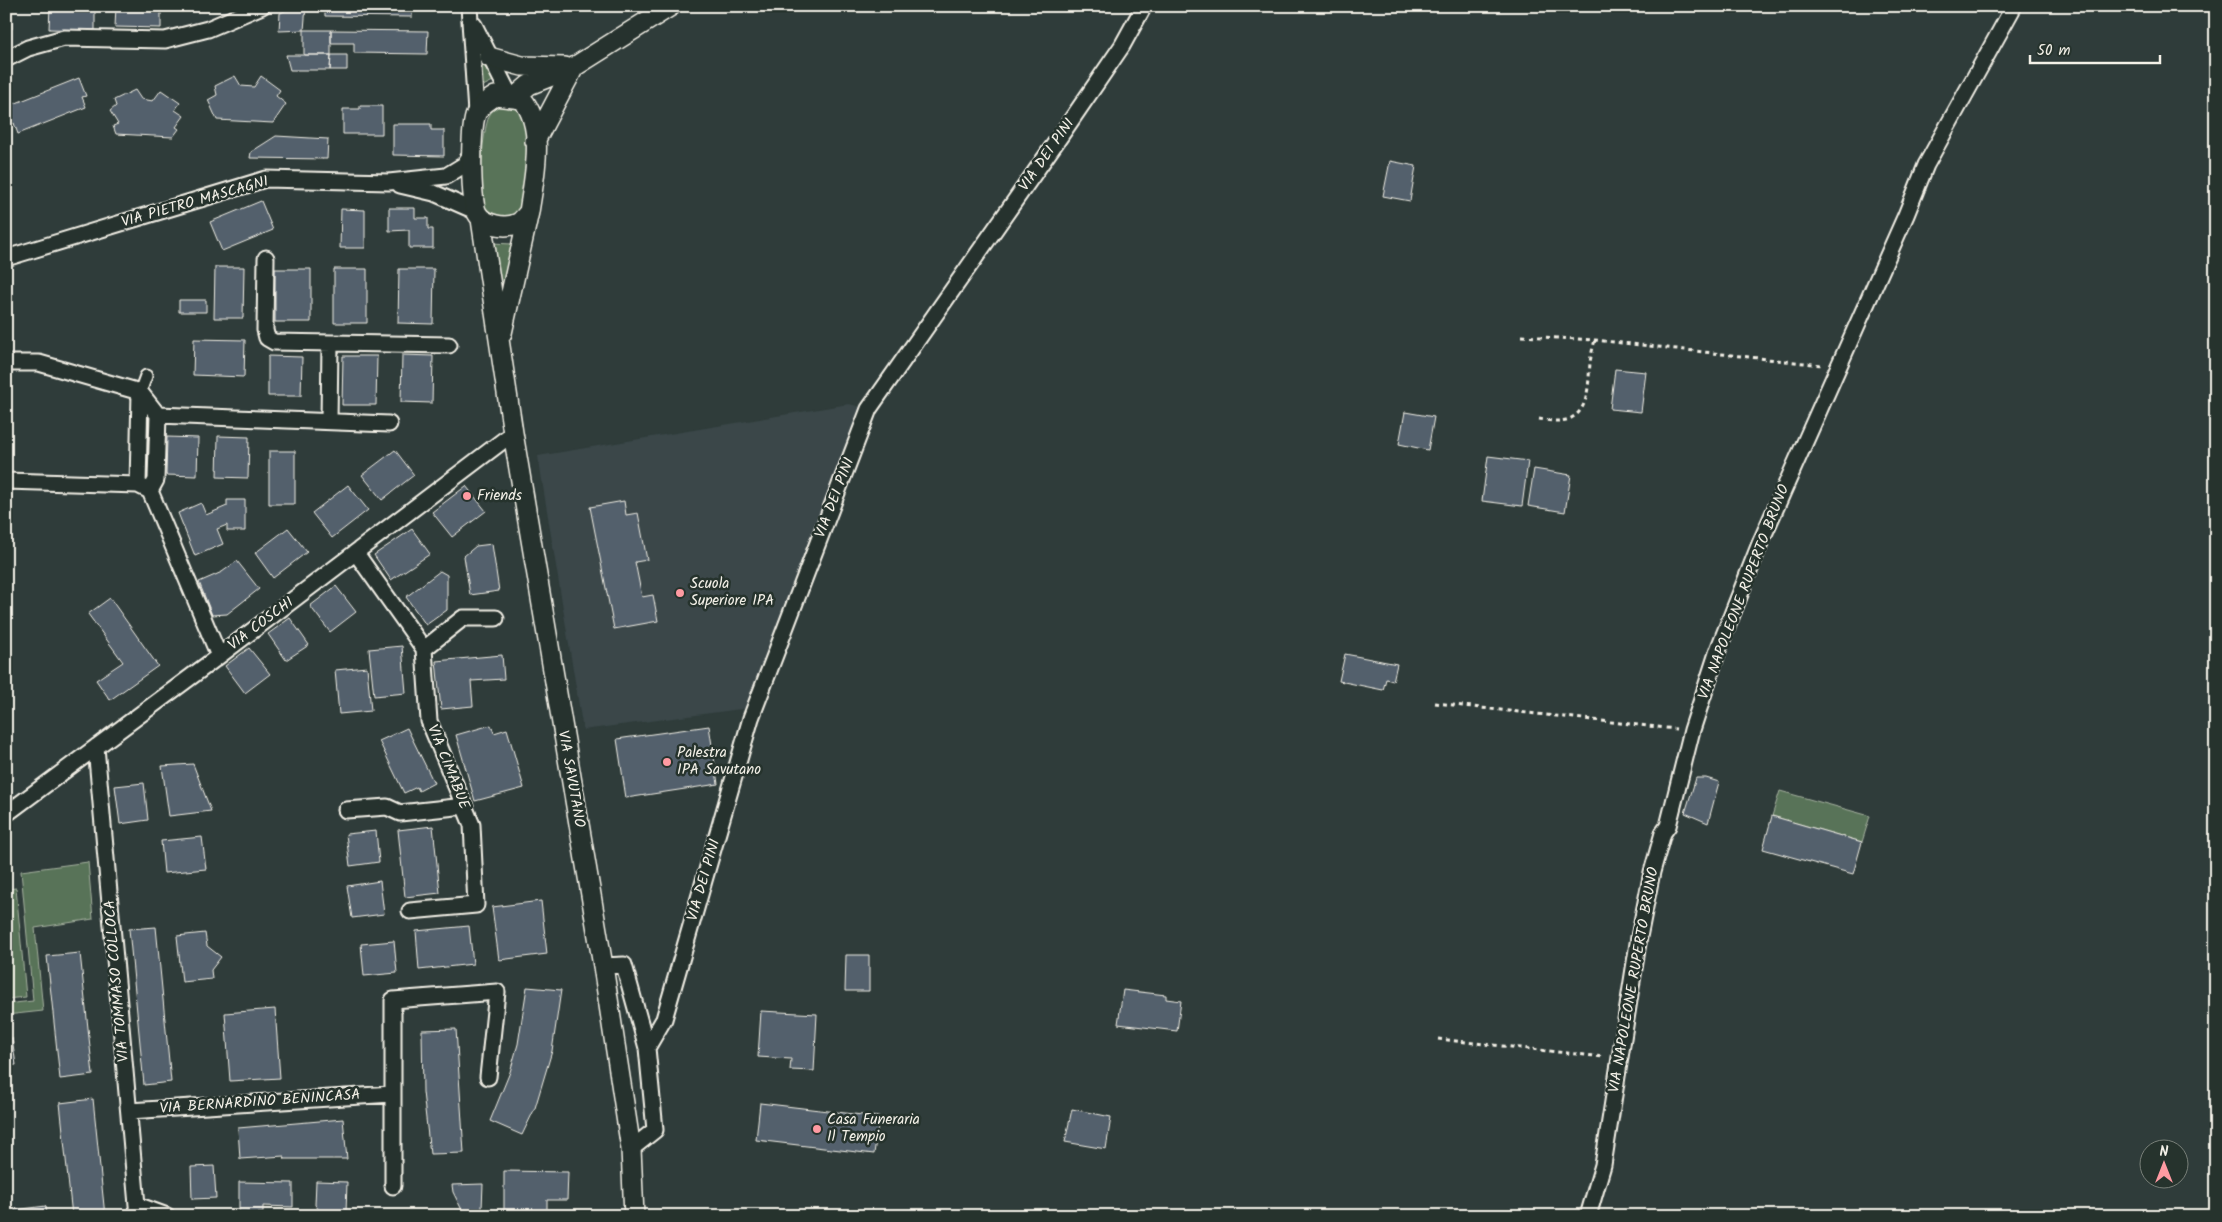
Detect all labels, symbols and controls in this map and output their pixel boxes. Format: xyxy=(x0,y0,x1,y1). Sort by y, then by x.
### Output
scale bar xyxy=(2030,32,2160,64)
text: 50 m xyxy=(2037,39,2071,63)
street label: VIA DEI PINI xyxy=(1013,113,1081,196)
street label: VIA PIETRO MASCAGNI xyxy=(118,169,272,235)
street label: VIA DEI PINI xyxy=(809,454,861,542)
street label: VIA NAPOLEONE RUPERTO BRUNO xyxy=(1692,481,1796,703)
place label: Friends xyxy=(477,484,523,508)
marker: Friends xyxy=(461,490,473,502)
place label: Scuola Superiore IPA xyxy=(690,572,774,613)
marker: Scuola Superiore IPA xyxy=(674,587,686,599)
street label: VIA COSCHI xyxy=(223,591,299,657)
street label: VIA CIMABUE xyxy=(420,721,476,814)
street label: VIA SAVUTANO xyxy=(551,729,591,829)
place label: Palestra IPA Savutano xyxy=(677,741,761,782)
marker: Palestra IPA Savutano xyxy=(661,756,673,768)
street label: VIA DEI PINI xyxy=(681,836,727,924)
street label: VIA NAPOLEONE RUPERTO BRUNO xyxy=(1602,865,1666,1095)
street label: VIA TOMMASO COLLOCA xyxy=(98,899,136,1063)
street label: VIA BERNARDINO BENINCASA xyxy=(159,1083,361,1121)
place label: Casa Funeraria Il Tempio xyxy=(827,1108,920,1149)
marker: Casa Funeraria Il Tempio xyxy=(811,1123,823,1135)
north arrow xyxy=(2140,1140,2190,1190)
text: N xyxy=(2160,1141,2169,1163)

